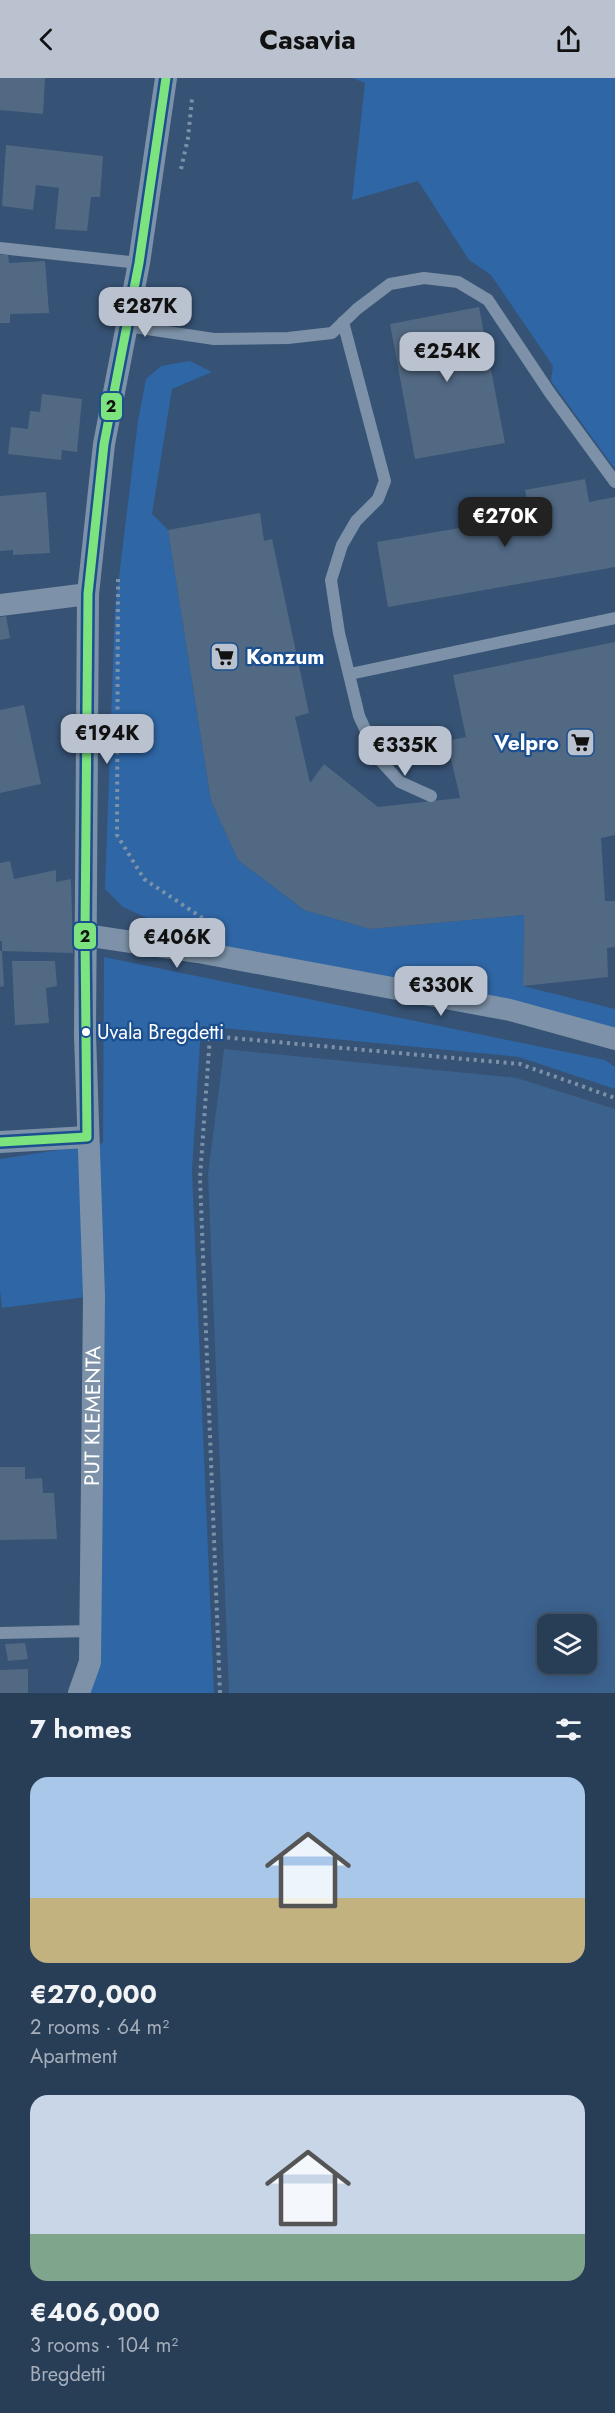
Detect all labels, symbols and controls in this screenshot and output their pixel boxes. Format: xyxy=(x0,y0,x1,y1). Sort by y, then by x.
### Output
text: Casavia xyxy=(259,20,356,59)
icon: back xyxy=(30,23,63,56)
icon: share xyxy=(552,23,585,56)
pin: €287K xyxy=(103,287,187,338)
text: €287K xyxy=(113,292,177,321)
pin: €254K xyxy=(405,332,489,383)
text: €254K xyxy=(413,337,481,366)
line badge: 2 xyxy=(100,392,123,421)
text: 2 xyxy=(106,395,116,418)
pin: €270K xyxy=(463,497,547,548)
text: €270K xyxy=(472,502,538,531)
supermarket icon: Konzum xyxy=(209,641,241,673)
place label: Konzum xyxy=(246,642,325,672)
pin: €194K xyxy=(65,714,149,765)
text: €194K xyxy=(75,719,139,748)
pin: €335K xyxy=(363,726,447,777)
supermarket icon: Velpro xyxy=(564,727,596,759)
place label: Velpro xyxy=(493,728,559,758)
text: €335K xyxy=(373,731,437,760)
pin: €406K xyxy=(135,918,219,969)
line badge: 2 xyxy=(73,922,97,950)
text: €406K xyxy=(143,923,211,952)
text: 2 xyxy=(80,925,90,948)
pin: €330K xyxy=(399,966,483,1017)
text: €330K xyxy=(408,971,474,1000)
place label: Uvala Bregdetti xyxy=(97,1018,224,1047)
marker: Uvala Bregdetti xyxy=(80,1026,92,1038)
street label: PUT KLEMENTA xyxy=(77,1346,108,1486)
map controls xyxy=(537,1614,597,1674)
button: layers xyxy=(537,1614,597,1674)
text: 7 homes xyxy=(30,1710,132,1748)
icon: filters xyxy=(552,1713,585,1746)
icon: home xyxy=(254,1816,362,1924)
text: €270,000 xyxy=(30,1975,157,2013)
text: 2 rooms · 64 m² xyxy=(30,2013,169,2042)
text: Apartment xyxy=(30,2042,117,2071)
icon: home xyxy=(254,2134,362,2242)
text: €406,000 xyxy=(30,2293,160,2331)
text: 3 rooms · 104 m² xyxy=(30,2331,178,2360)
text: Bregdetti xyxy=(30,2360,106,2389)

